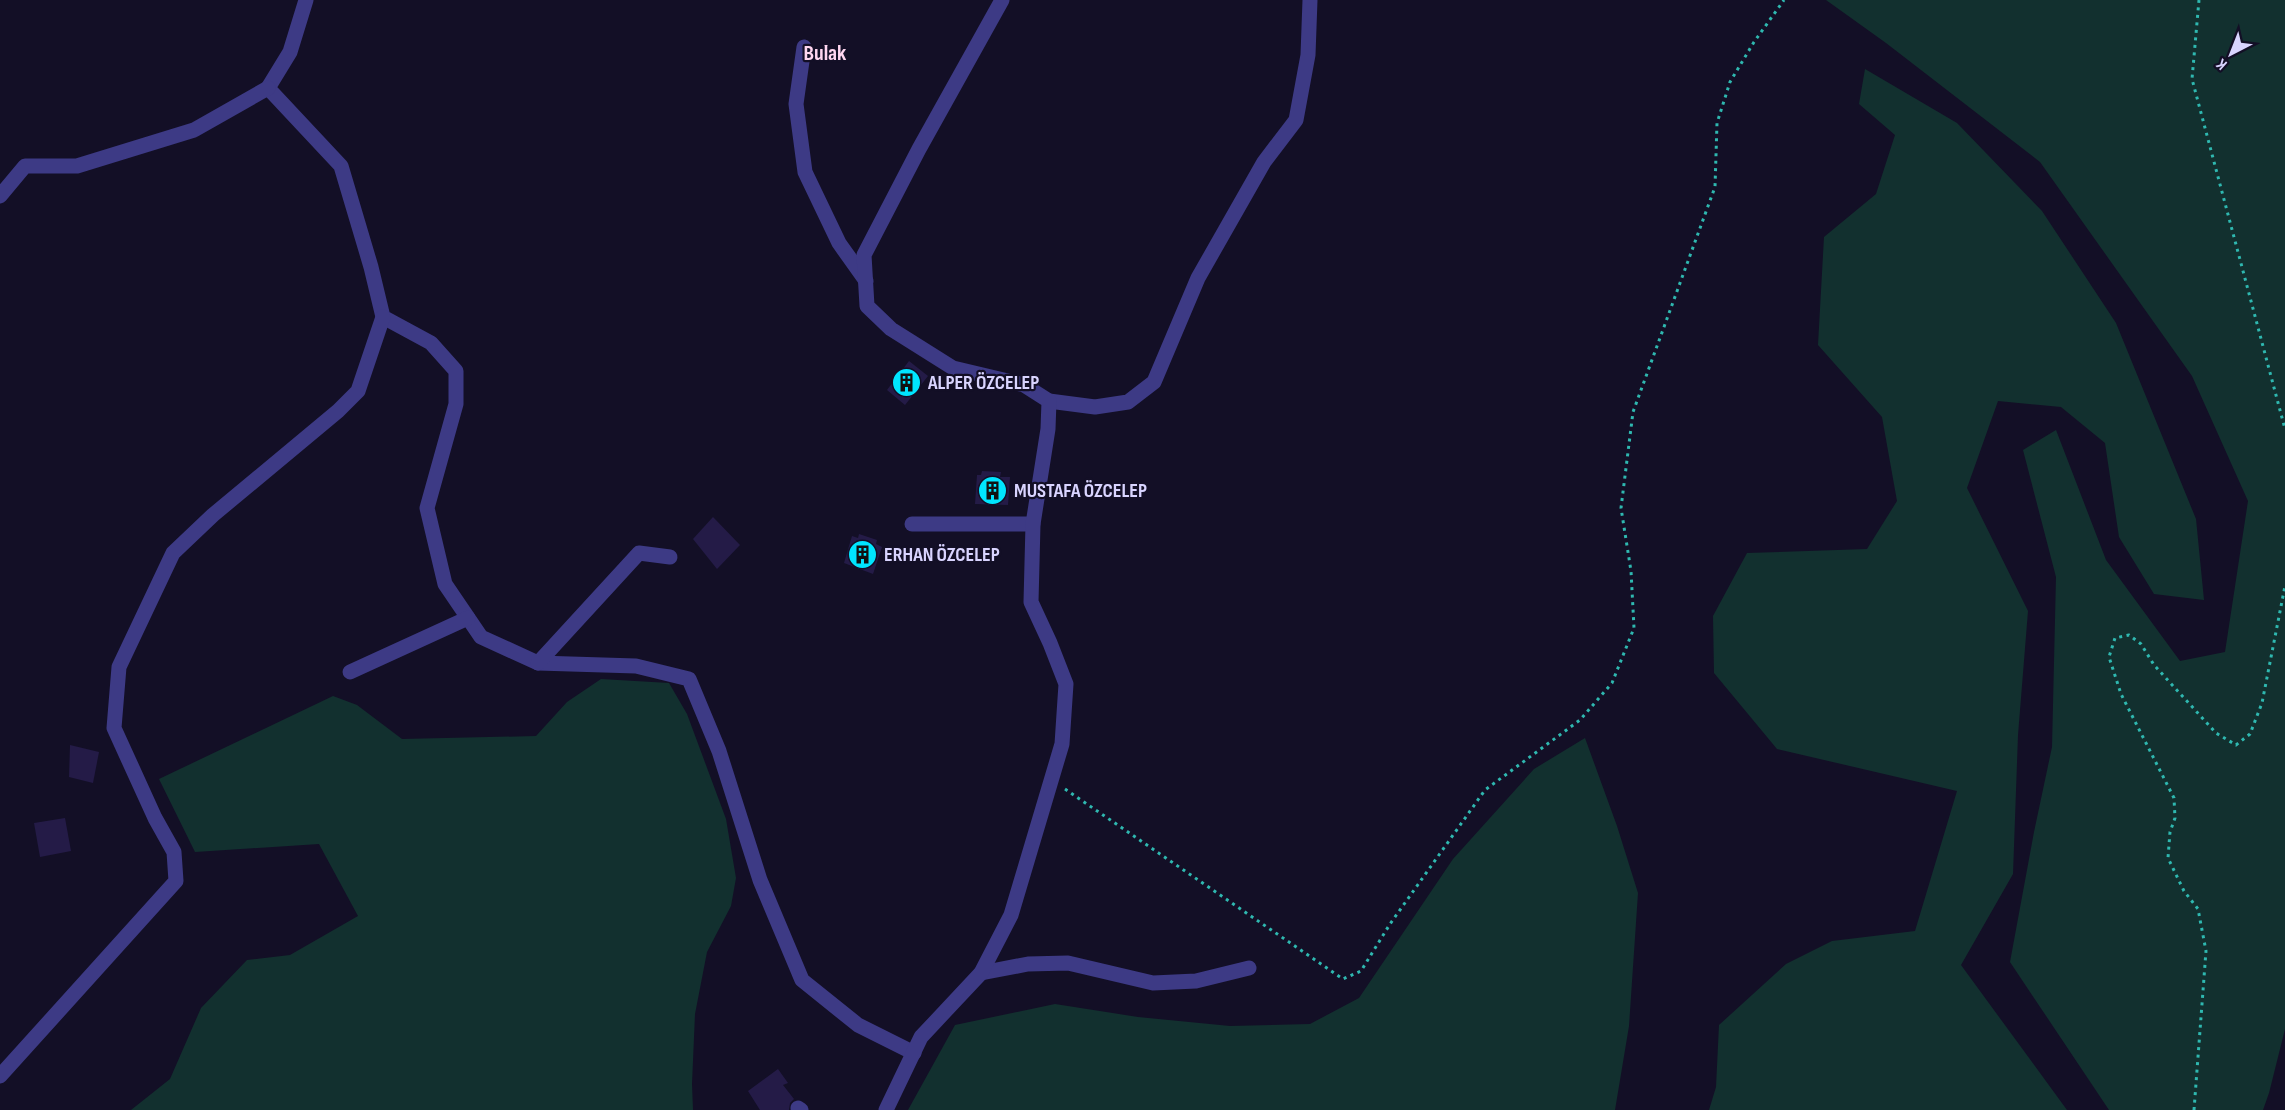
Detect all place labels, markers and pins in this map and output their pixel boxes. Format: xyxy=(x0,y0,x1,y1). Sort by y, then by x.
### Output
building icon: ALPER ÖZCELEP xyxy=(891,367,923,399)
place label: ALPER ÖZCELEP xyxy=(927,371,1039,395)
building icon: MUSTAFA ÖZCELEP xyxy=(977,475,1009,507)
place label: MUSTAFA ÖZCELEP xyxy=(1014,479,1147,503)
building icon: ERHAN ÖZCELEP xyxy=(847,539,879,571)
place label: ERHAN ÖZCELEP xyxy=(884,543,1000,567)

